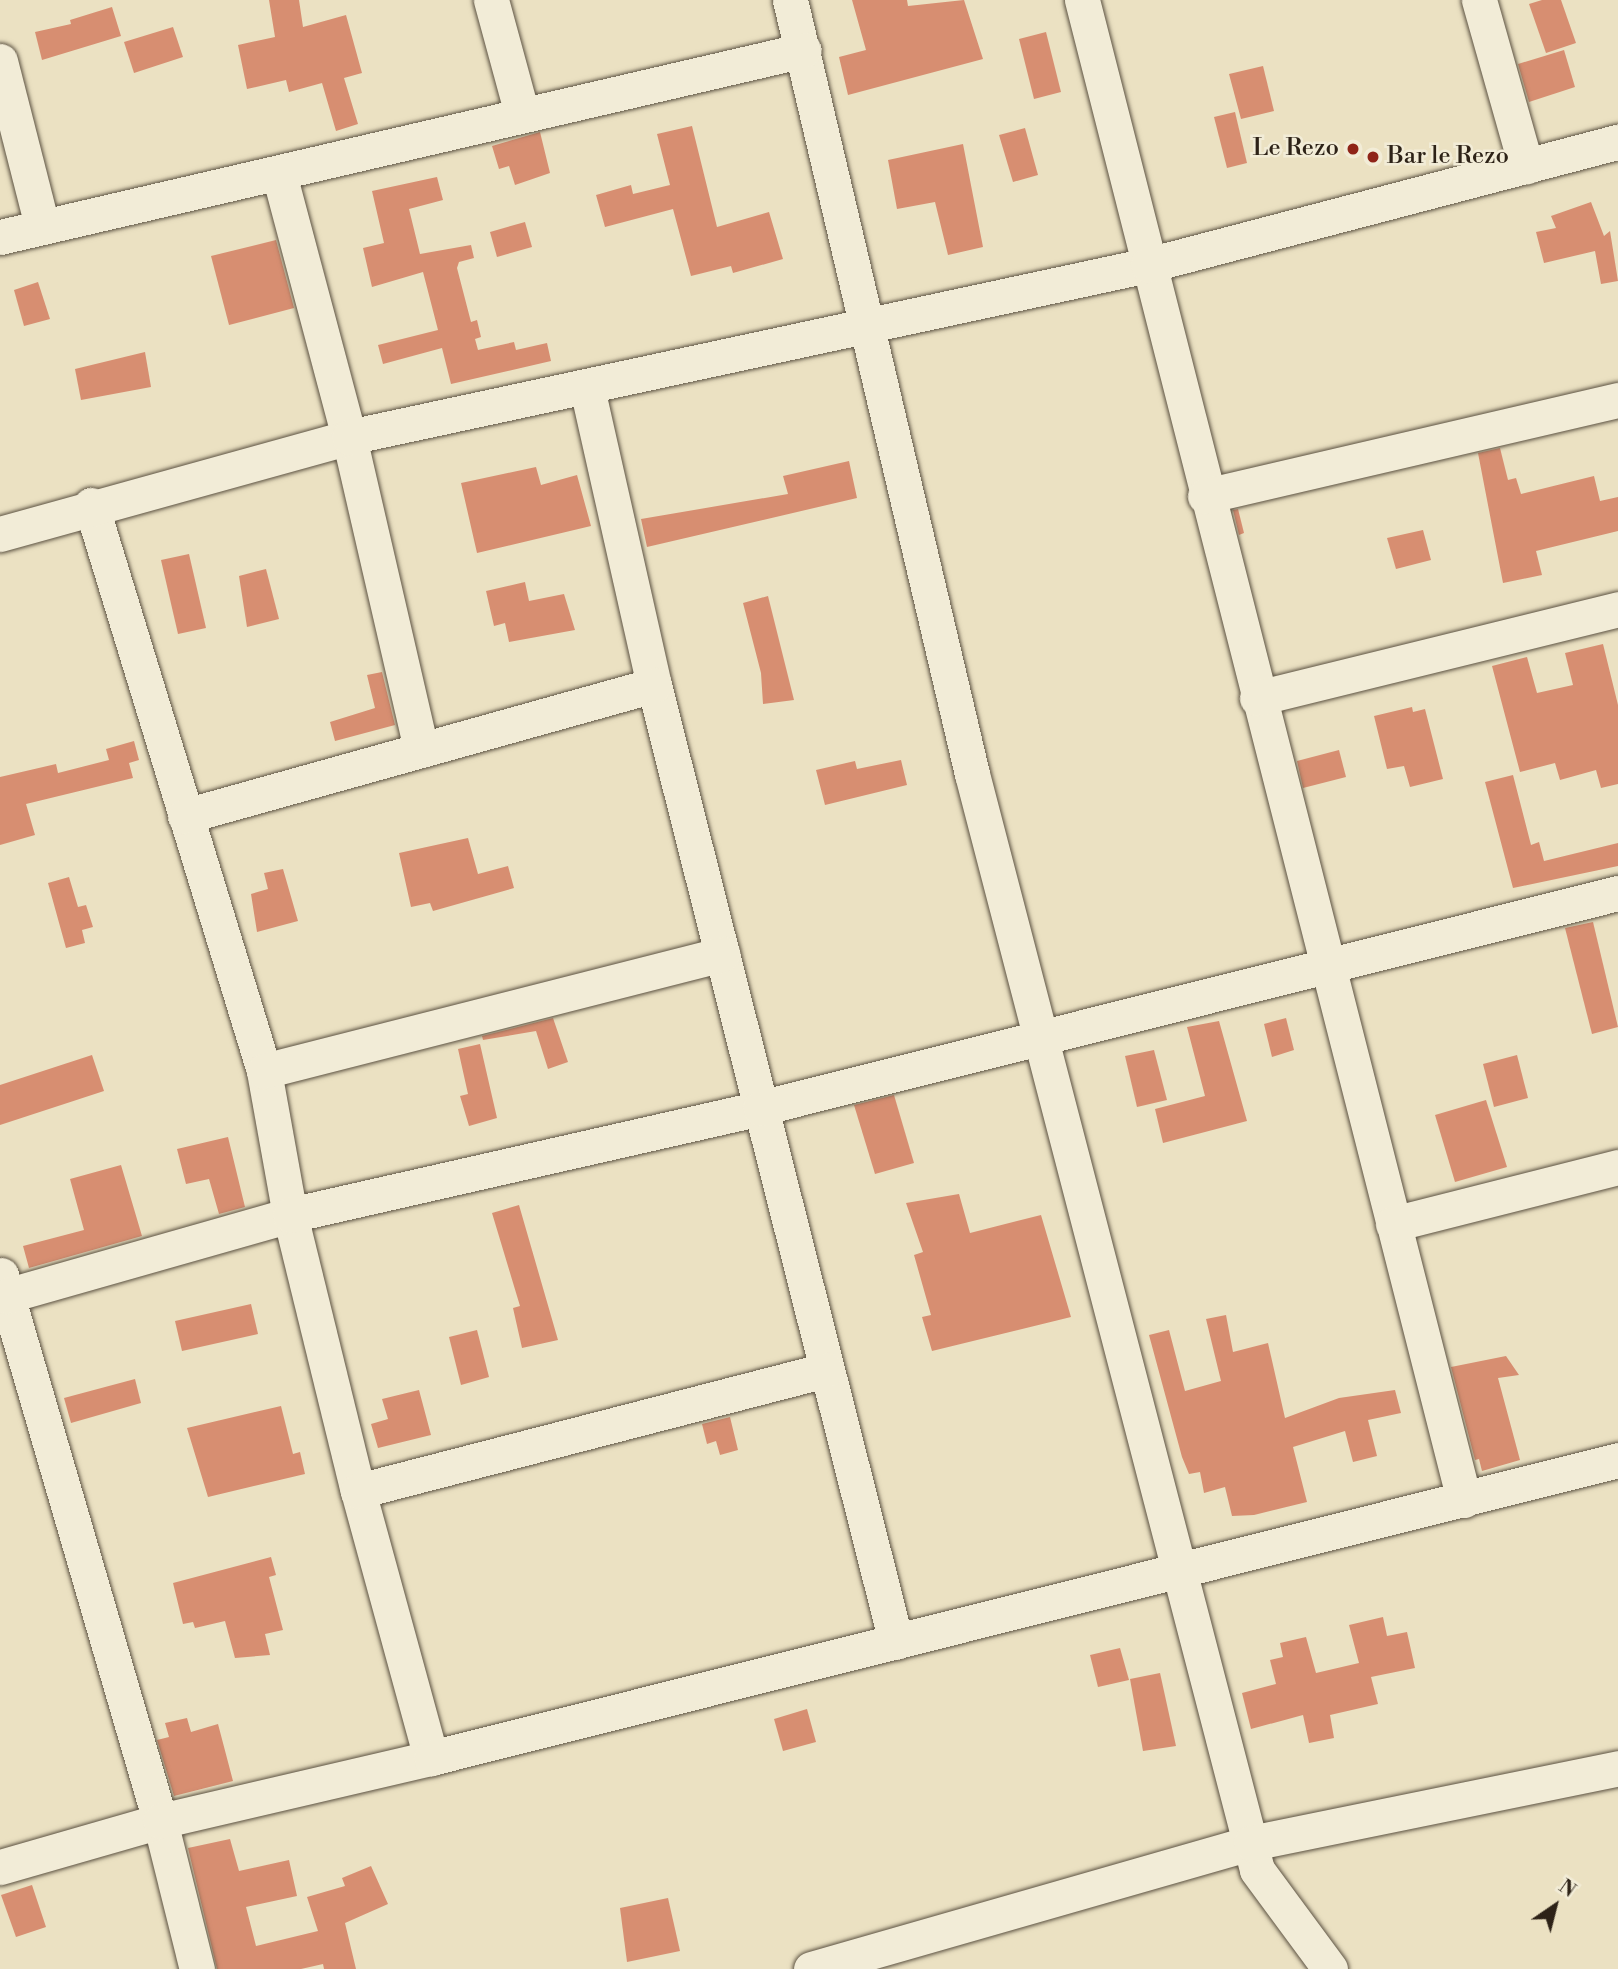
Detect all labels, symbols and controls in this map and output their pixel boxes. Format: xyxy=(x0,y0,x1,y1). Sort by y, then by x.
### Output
place label: Le Rezo xyxy=(1253,135,1339,163)
marker: Le Rezo xyxy=(1345,141,1361,157)
place label: Bar le Rezo xyxy=(1387,143,1509,171)
marker: Bar le Rezo xyxy=(1365,149,1381,165)
north arrow xyxy=(1520,1871,1590,1941)
text: N xyxy=(1554,1875,1580,1903)

